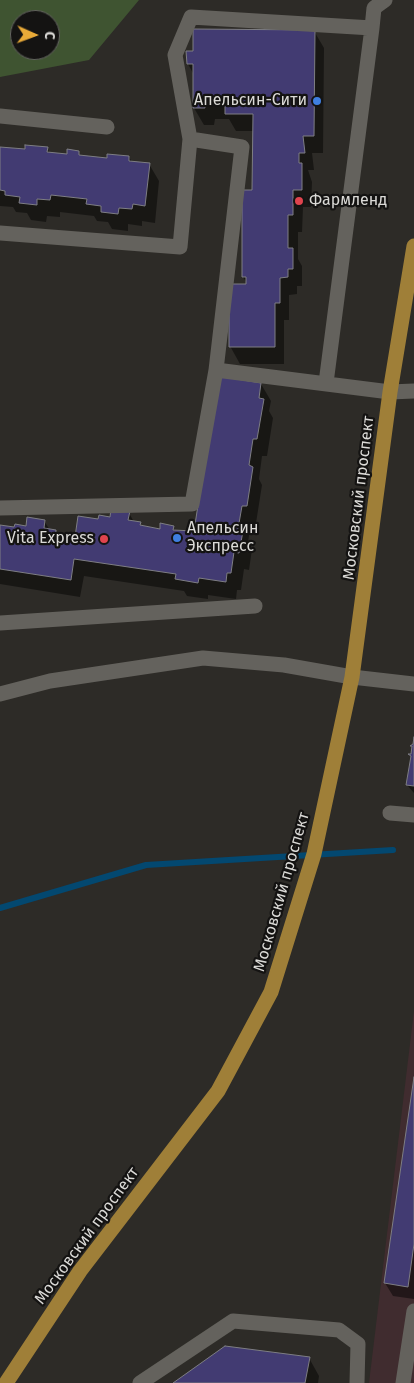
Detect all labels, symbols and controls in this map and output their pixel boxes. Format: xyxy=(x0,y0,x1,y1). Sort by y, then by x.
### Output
north arrow xyxy=(10,10,60,60)
text: С xyxy=(41,31,58,40)
place label: Апельсин-Сити xyxy=(194,91,307,111)
marker: Апельсин-Сити xyxy=(311,95,323,107)
place label: Фармленд xyxy=(309,191,387,211)
marker: Фармленд xyxy=(293,195,305,207)
street label: Московский проспект xyxy=(339,415,379,581)
place label: Апельсин Экспресс xyxy=(187,519,258,557)
place label: Vita Express xyxy=(7,529,94,549)
marker: Апельсин Экспресс xyxy=(171,532,183,544)
marker: Vita Express xyxy=(98,533,110,545)
street label: Московский проспект xyxy=(250,810,314,974)
street label: Московский проспект xyxy=(31,1164,143,1308)

